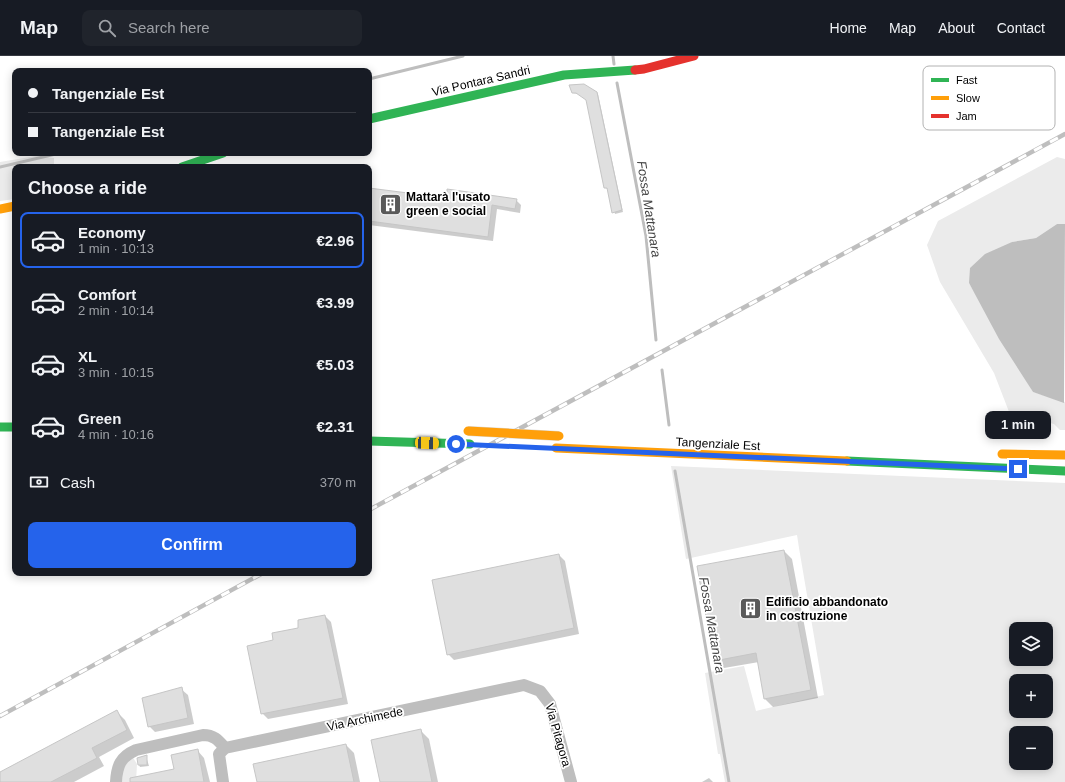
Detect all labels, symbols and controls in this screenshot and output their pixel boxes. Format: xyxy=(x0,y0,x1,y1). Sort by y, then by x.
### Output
search box xyxy=(82,10,362,46)
text: Map xyxy=(20,17,58,38)
icon: search xyxy=(96,17,118,39)
text: Search here xyxy=(128,19,210,36)
text: Home xyxy=(830,20,867,36)
text: Map xyxy=(889,20,916,36)
text: About xyxy=(938,20,975,36)
text: Contact xyxy=(997,20,1045,36)
street label: Via Pontara Sandri xyxy=(430,63,532,99)
legend xyxy=(923,66,1055,130)
text: Fast xyxy=(956,74,977,86)
text: Tangenziale Est xyxy=(52,85,164,102)
text: Slow xyxy=(956,92,980,104)
text: Jam xyxy=(956,110,977,122)
text: Tangenziale Est xyxy=(52,123,164,140)
water label: Fossa Mattanara xyxy=(634,160,664,258)
text: Choose a ride xyxy=(28,178,147,198)
place label: Mattarà l'usato green e social xyxy=(406,190,490,218)
building icon: Mattarà l'usato green e social xyxy=(377,191,403,217)
icon: car xyxy=(30,222,66,258)
text: Economy xyxy=(78,224,146,241)
text: €2.96 xyxy=(316,232,354,249)
text: 1 min · 10:13 xyxy=(78,241,154,256)
icon: car xyxy=(30,284,66,320)
text: Comfort xyxy=(78,286,136,303)
text: €3.99 xyxy=(316,294,354,311)
text: 2 min · 10:14 xyxy=(78,303,154,318)
icon: car xyxy=(30,346,66,382)
text: XL xyxy=(78,348,97,365)
text: €5.03 xyxy=(316,356,354,373)
text: 3 min · 10:15 xyxy=(78,365,154,380)
icon: car xyxy=(30,408,66,444)
text: Green xyxy=(78,410,121,427)
callout: 1 min xyxy=(985,411,1051,439)
text: 1 min xyxy=(1001,417,1035,432)
text: €2.31 xyxy=(316,418,354,435)
text: 4 min · 10:16 xyxy=(78,427,154,442)
route start xyxy=(447,435,465,453)
street label: Tangenziale Est xyxy=(675,435,761,453)
car xyxy=(415,437,439,449)
route end xyxy=(1009,460,1027,478)
icon: cash xyxy=(28,471,50,493)
text: Cash xyxy=(60,474,95,491)
text: 370 m xyxy=(320,475,356,490)
button: Confirm xyxy=(28,522,356,568)
water label: Fossa Mattanara xyxy=(696,576,728,674)
place label: Edificio abbandonato in costruzione xyxy=(766,595,888,623)
building icon: Edificio abbandonato in costruzione xyxy=(737,596,763,622)
map controls xyxy=(1009,622,1053,770)
button: layers xyxy=(1009,622,1053,666)
button: + xyxy=(1009,674,1053,718)
street label: Via Pitagora xyxy=(542,702,574,769)
street label: Via Archimede xyxy=(326,704,405,734)
button: − xyxy=(1009,726,1053,770)

